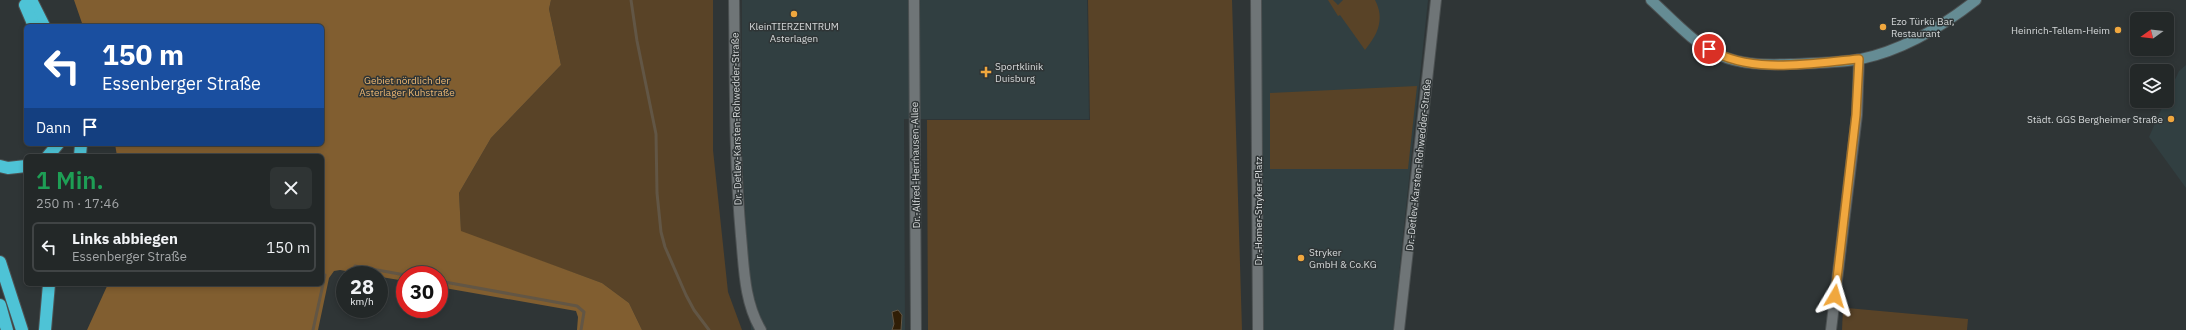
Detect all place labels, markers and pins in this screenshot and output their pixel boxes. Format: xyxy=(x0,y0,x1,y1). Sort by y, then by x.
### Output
marker: KleinTIERZENTRUM Asterlagen xyxy=(789,9,799,19)
place label: Ezo Türkü Bar, Restaurant xyxy=(1891,15,1955,40)
place label: KleinTIERZENTRUM Asterlagen xyxy=(749,20,839,45)
marker: Ezo Türkü Bar, Restaurant xyxy=(1878,22,1888,32)
place label: Heinrich-Tellem-Heim xyxy=(2011,24,2110,37)
marker: Heinrich-Tellem-Heim xyxy=(2113,25,2123,35)
pin xyxy=(1692,32,1726,66)
place label: Sportklinik Duisburg xyxy=(995,60,1044,85)
marker: Sportklinik Duisburg xyxy=(980,66,992,78)
place label: Städt. GGS Bergheimer Straße xyxy=(2027,113,2164,126)
marker: Städt. GGS Bergheimer Straße xyxy=(2166,114,2176,124)
place label: Stryker GmbH & Co.KG xyxy=(1309,246,1377,271)
marker: Stryker GmbH & Co.KG xyxy=(1296,253,1306,263)

